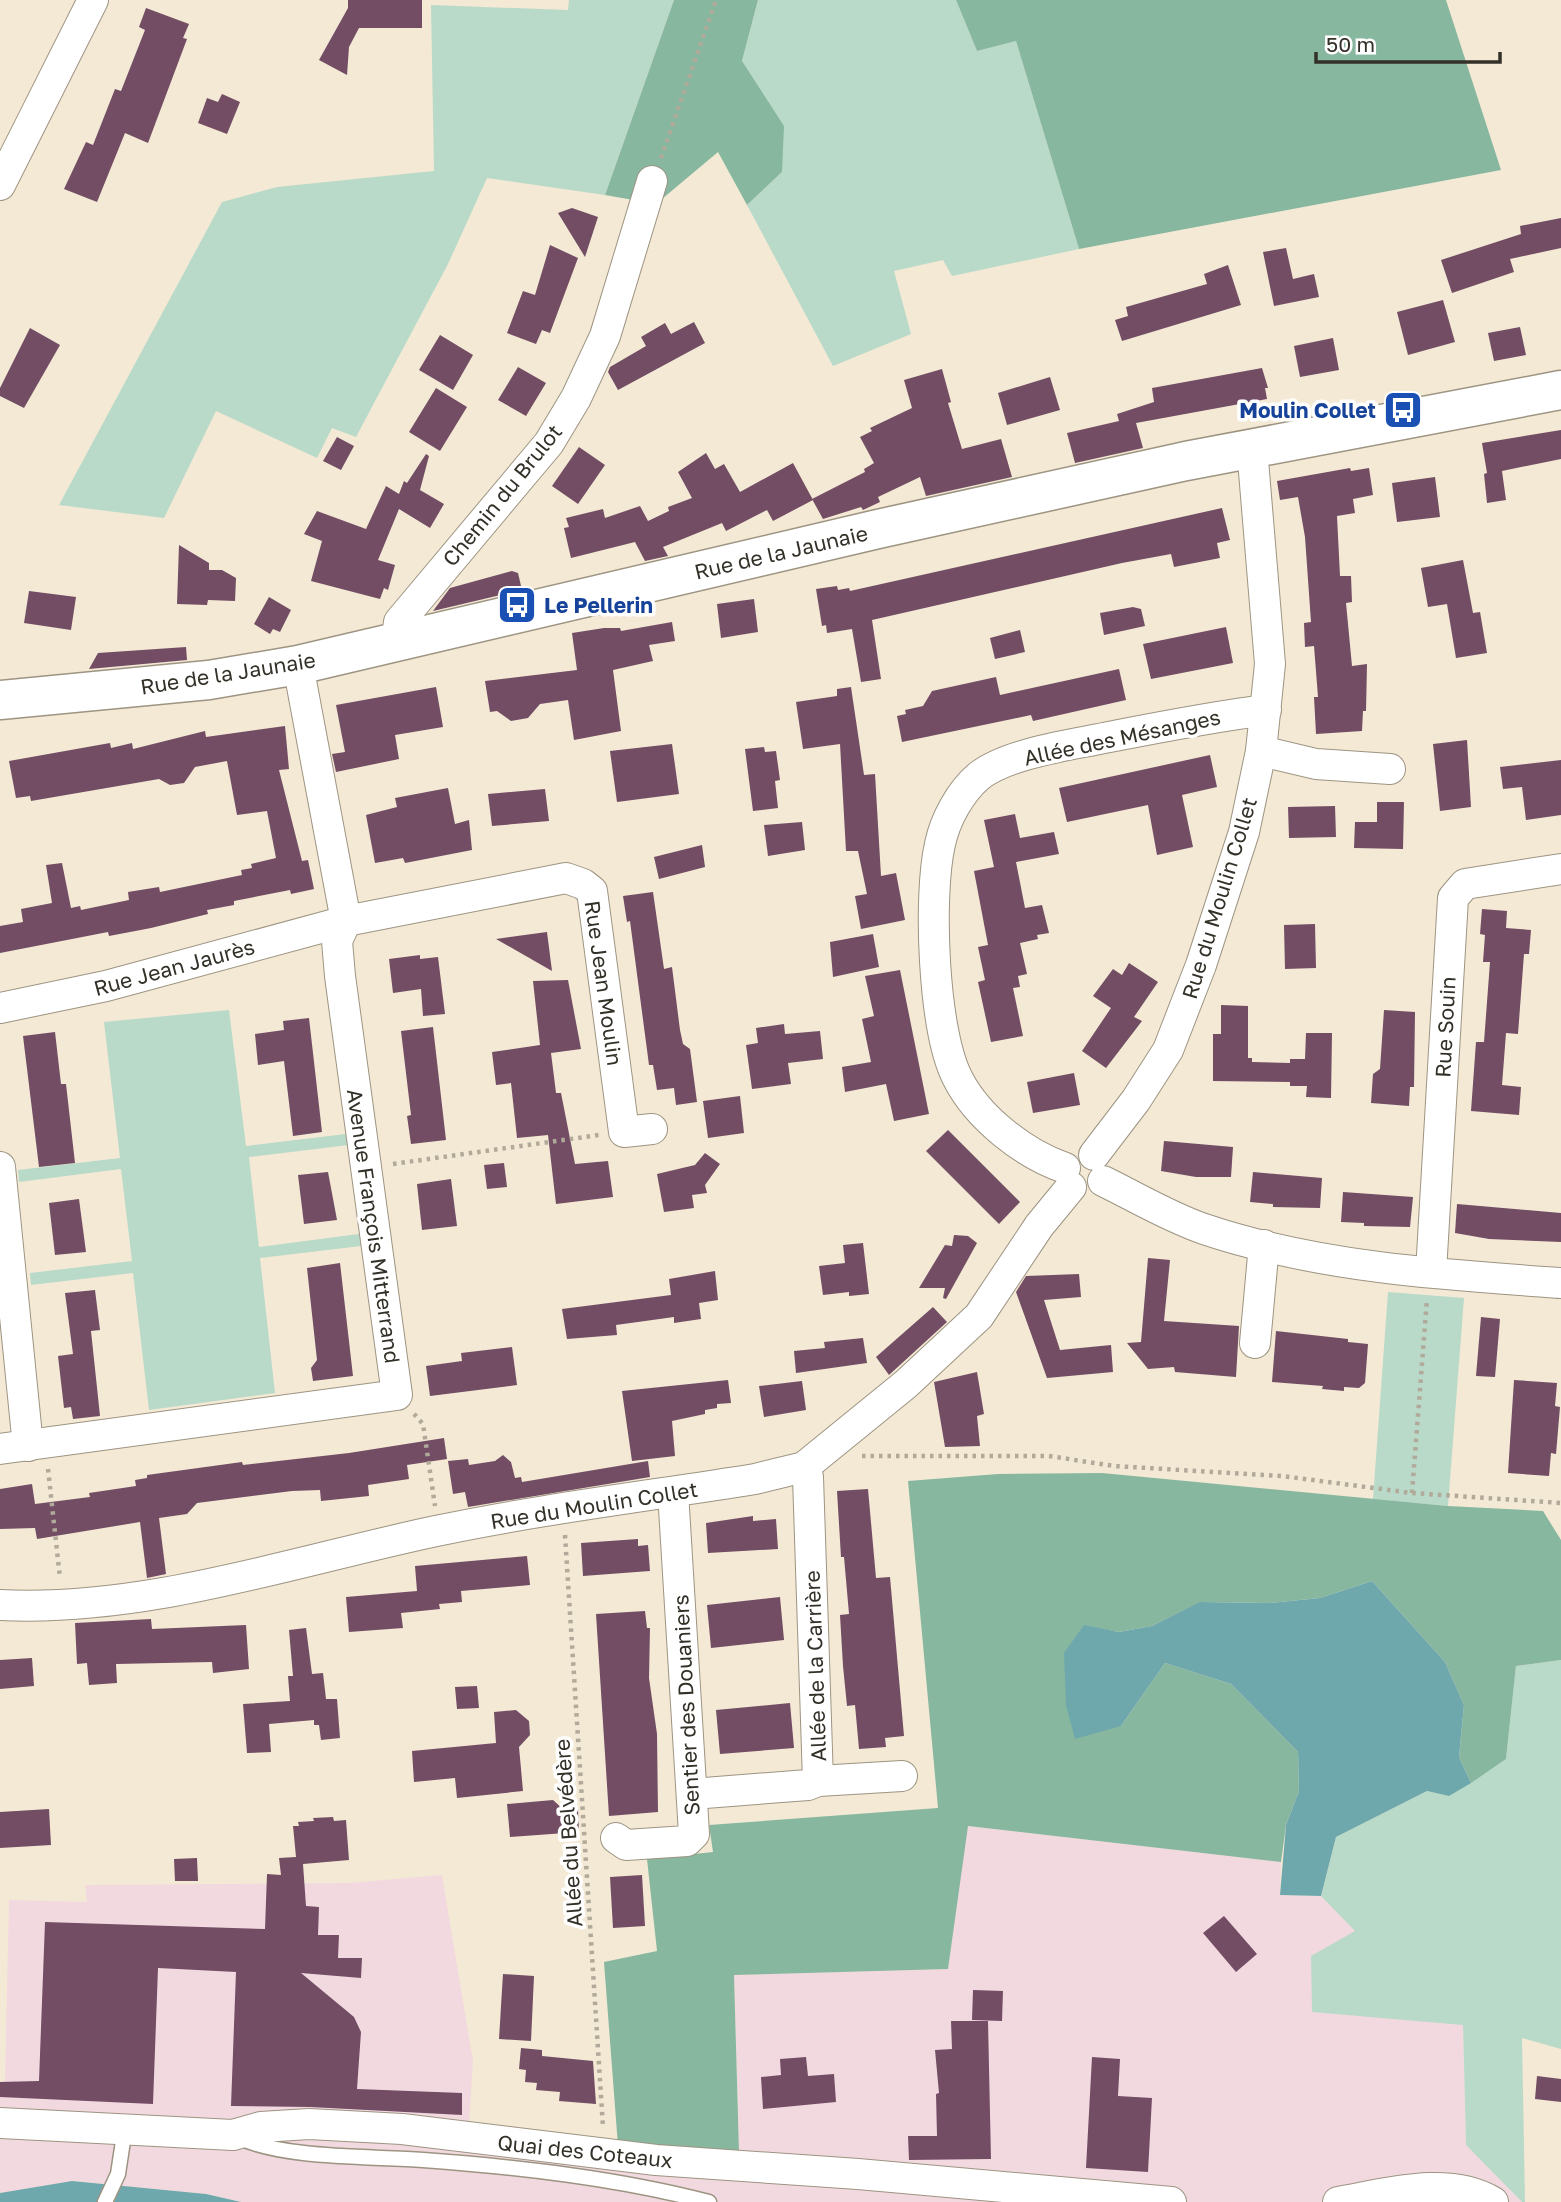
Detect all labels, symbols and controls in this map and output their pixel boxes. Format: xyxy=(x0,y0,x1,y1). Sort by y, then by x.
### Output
scale bar xyxy=(1316,21,1500,65)
text: 50 m xyxy=(1326,31,1375,57)
bus stop icon: Moulin Collet xyxy=(1382,389,1424,431)
place label: Moulin Collet xyxy=(1239,397,1376,423)
street label: Chemin du Brulot xyxy=(437,419,567,571)
street label: Rue de la Jaunaie xyxy=(692,519,870,585)
bus stop icon: Le Pellerin xyxy=(496,584,538,626)
place label: Le Pellerin xyxy=(544,592,653,618)
street label: Rue de la Jaunaie xyxy=(139,646,317,700)
street label: Allée des Mésanges xyxy=(1021,703,1223,771)
street label: Rue du Moulin Collet xyxy=(1176,794,1262,1002)
street label: Rue Jean Moulin xyxy=(580,899,628,1067)
street label: Rue Jean Jaurès xyxy=(91,933,257,1001)
street label: Rue Souin xyxy=(1429,976,1461,1078)
street label: Avenue François Mitterrand xyxy=(342,1087,406,1365)
street label: Rue du Moulin Collet xyxy=(489,1476,699,1534)
street label: Allée de la Carrière xyxy=(799,1570,831,1762)
street label: Sentier des Douaniers xyxy=(667,1594,705,1816)
street label: Allée du Belvédère xyxy=(548,1738,588,1928)
street label: Quai des Coteaux xyxy=(496,2129,674,2173)

